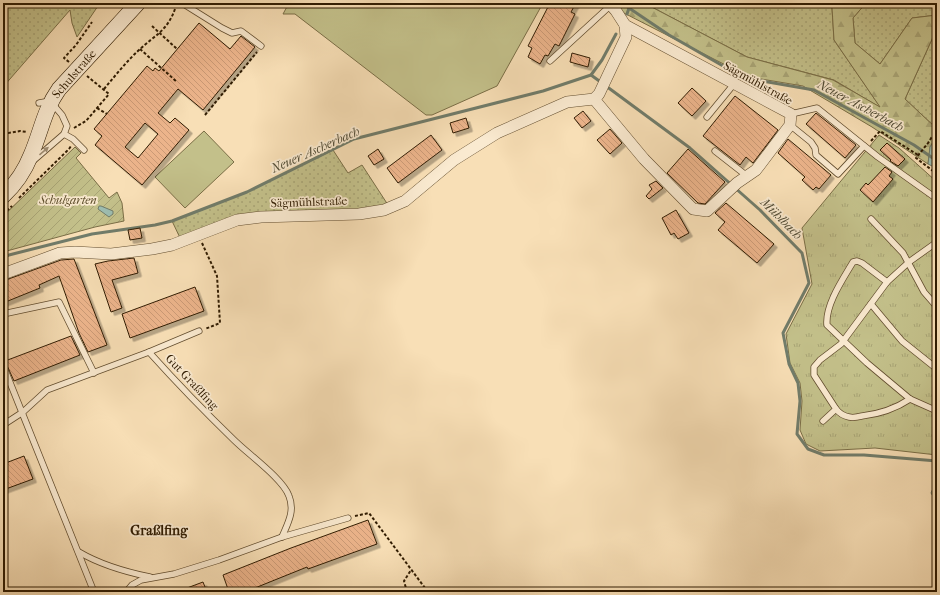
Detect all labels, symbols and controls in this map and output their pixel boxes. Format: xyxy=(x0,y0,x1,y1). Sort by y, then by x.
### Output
street label: Schulstraße xyxy=(49,47,99,101)
street label: Sägmühlstraße xyxy=(721,58,795,108)
water label: Neuer Ascherbach xyxy=(814,76,907,135)
water label: Neuer Ascherbach xyxy=(268,123,362,176)
one-way arrow xyxy=(39,146,50,155)
park label: Schulgarten xyxy=(38,193,97,207)
street label: Sägmühlstraße xyxy=(270,194,348,210)
water label: Mühlbach xyxy=(757,194,806,242)
street label: Gut Graßlfing xyxy=(163,351,222,413)
district label: Graßlfing xyxy=(130,522,188,539)

